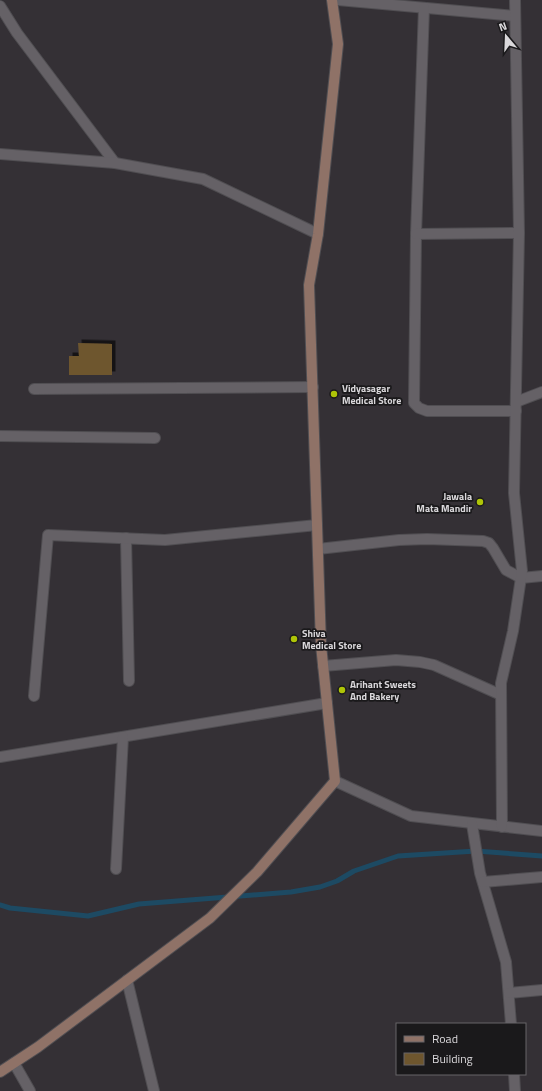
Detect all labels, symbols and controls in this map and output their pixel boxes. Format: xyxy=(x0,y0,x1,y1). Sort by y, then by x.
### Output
north arrow xyxy=(486,16,526,56)
text: N xyxy=(497,18,509,35)
place label: Vidyasagar Medical Store xyxy=(342,381,401,408)
marker: Vidyasagar Medical Store xyxy=(329,389,339,399)
place label: Jawala Mata Mandir xyxy=(416,489,472,516)
marker: Jawala Mata Mandir xyxy=(475,497,485,507)
place label: Shiva Medical Store xyxy=(302,626,361,653)
marker: Shiva Medical Store xyxy=(289,634,299,644)
place label: Arihant Sweets And Bakery xyxy=(350,677,416,704)
marker: Arihant Sweets And Bakery xyxy=(337,685,347,695)
legend xyxy=(396,1023,526,1075)
text: Road xyxy=(432,1029,458,1048)
text: Building xyxy=(432,1049,473,1068)

